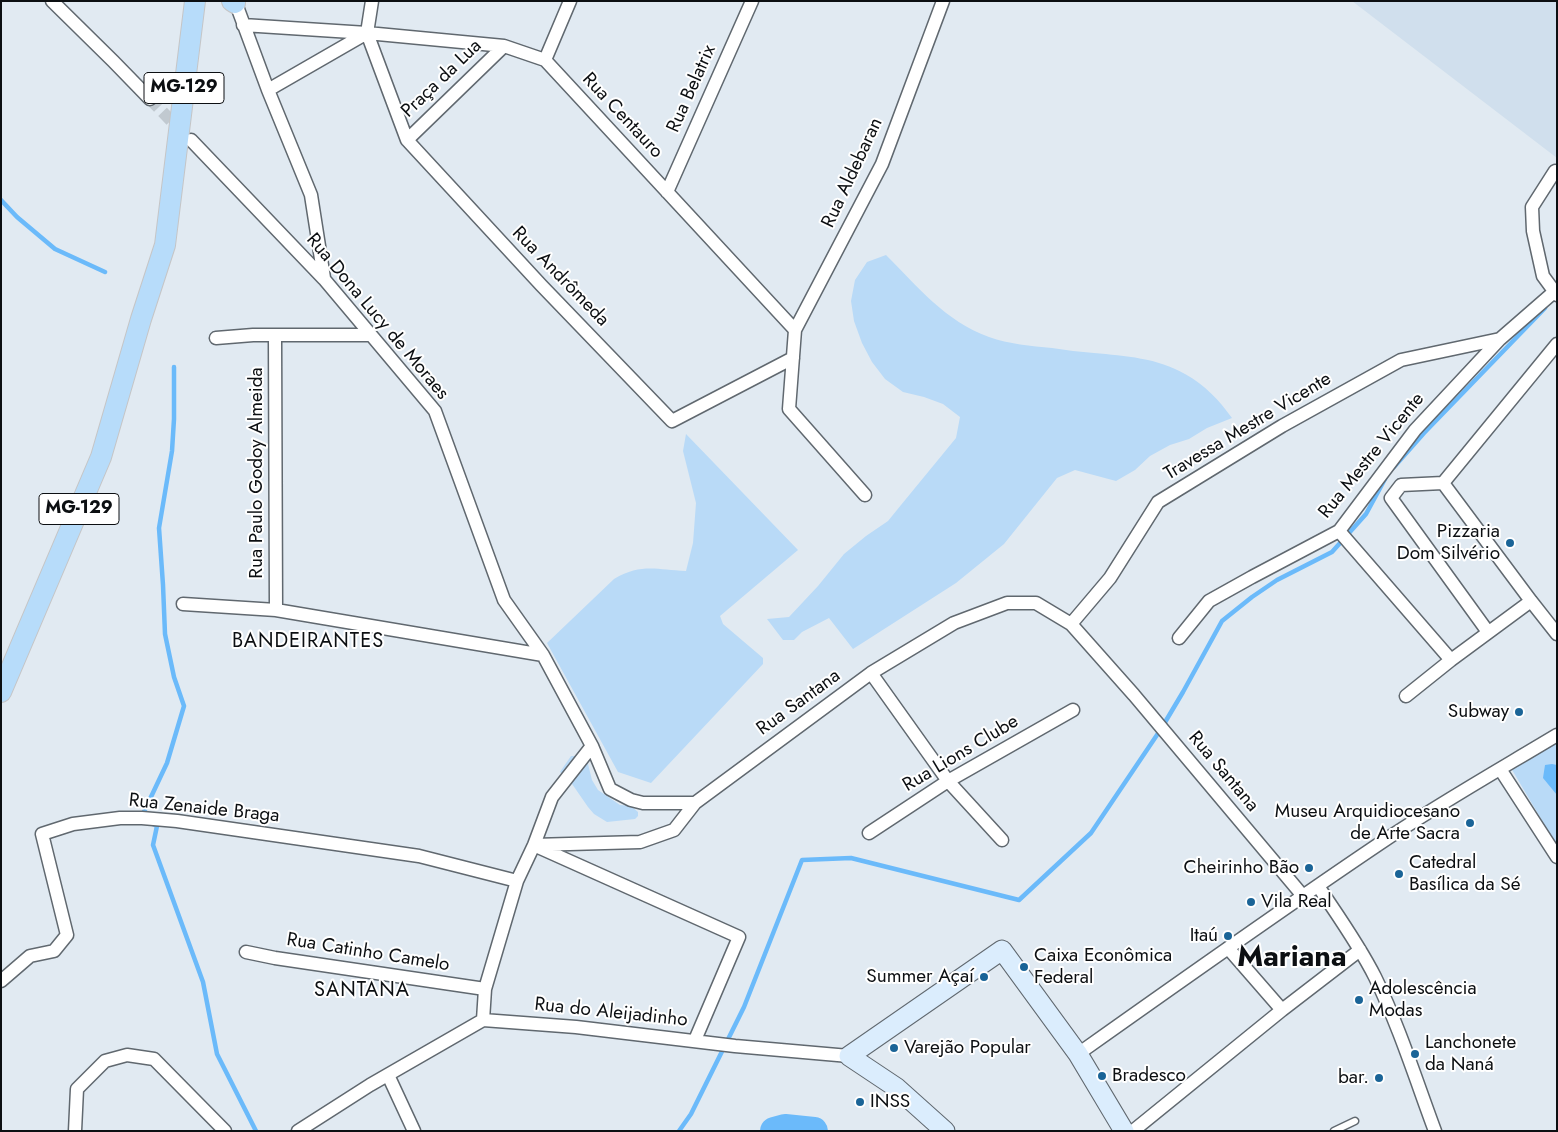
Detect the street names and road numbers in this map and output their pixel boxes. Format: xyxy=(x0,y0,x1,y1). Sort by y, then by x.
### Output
street label: Praça da Lua xyxy=(397,35,487,123)
street label: Rua Belatrix xyxy=(663,42,721,136)
street label: Rua Centauro xyxy=(577,69,667,163)
road number: MG-129 xyxy=(144,73,224,104)
street label: Rua Aldebaran xyxy=(818,114,888,232)
street label: Rua Andrômeda xyxy=(507,222,613,332)
street label: Rua Dona Lucy de Moraes xyxy=(301,229,453,405)
street label: Rua Paulo Godoy Almeida xyxy=(246,367,268,579)
street label: Travessa Mestre Vicente xyxy=(1160,368,1336,486)
street label: Rua Mestre Vicente xyxy=(1314,389,1430,523)
road number: MG-129 xyxy=(39,494,119,524)
street label: Rua Santana xyxy=(753,665,845,741)
street label: Rua Lions Clube xyxy=(899,711,1023,797)
street label: Rua Santana xyxy=(1183,727,1263,817)
street label: Rua Zenaide Braga xyxy=(127,790,281,828)
street label: Rua Catinho Camelo xyxy=(285,929,451,977)
street label: Rua do Aleijadinho xyxy=(533,994,689,1032)

